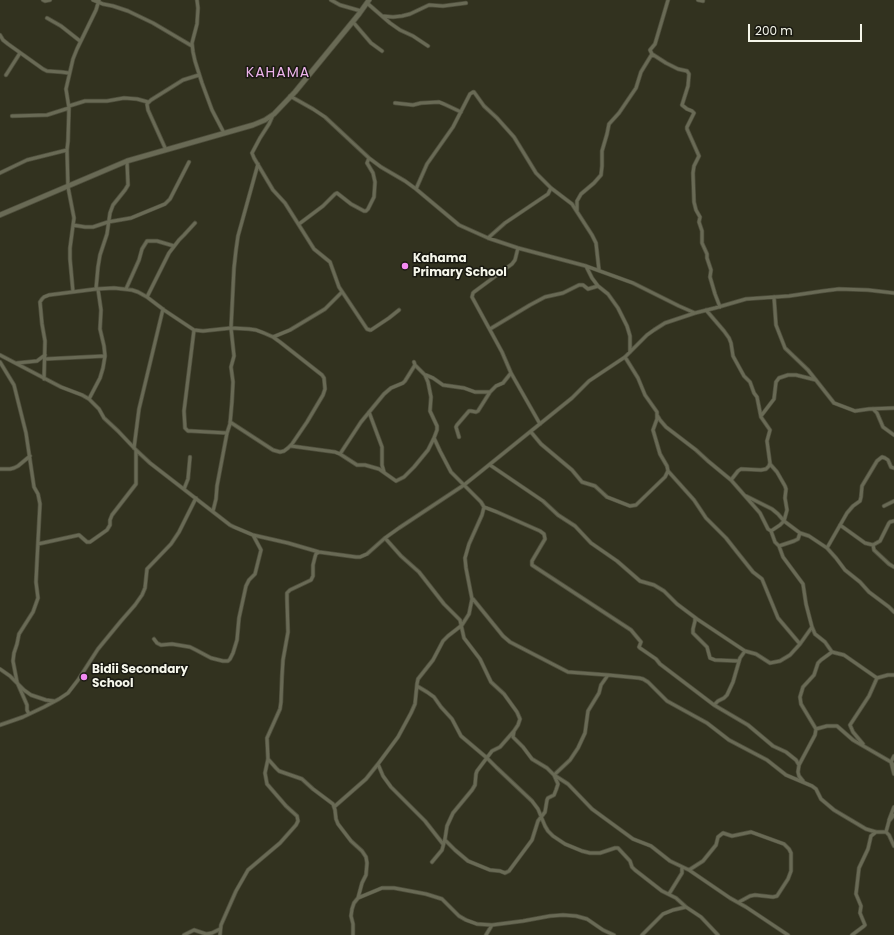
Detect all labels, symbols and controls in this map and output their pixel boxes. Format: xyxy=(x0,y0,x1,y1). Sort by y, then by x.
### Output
scale bar xyxy=(750,16,864,42)
text: 200 m xyxy=(755,22,793,39)
district label: KAHAMA xyxy=(246,65,310,81)
place label: Kahama Primary School xyxy=(413,252,507,280)
marker: Kahama Primary School xyxy=(400,261,410,271)
place label: Bidii Secondary School xyxy=(92,663,188,691)
marker: Bidii Secondary School xyxy=(79,672,89,682)

